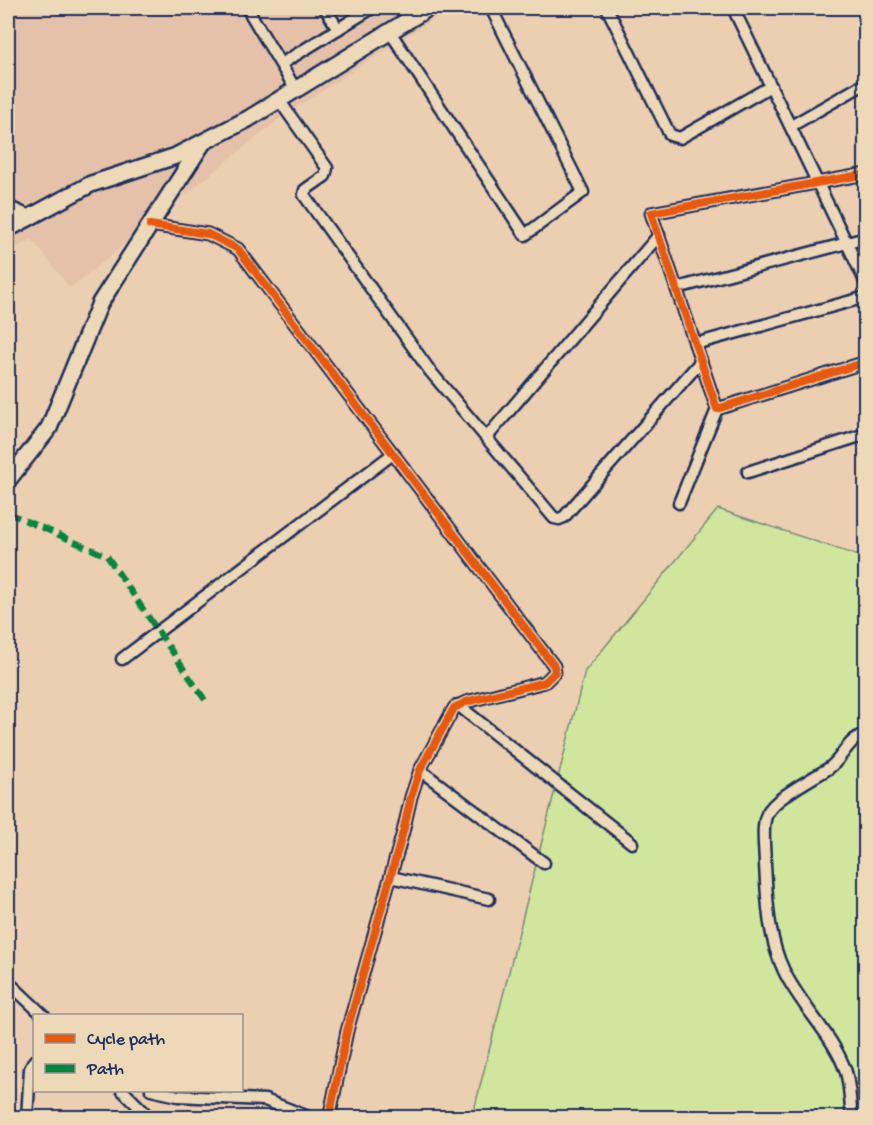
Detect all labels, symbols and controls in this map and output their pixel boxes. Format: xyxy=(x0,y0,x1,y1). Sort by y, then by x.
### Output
legend xyxy=(33,1014,243,1092)
text: Cycle path xyxy=(87,1030,165,1051)
text: Path xyxy=(86,1060,124,1081)

